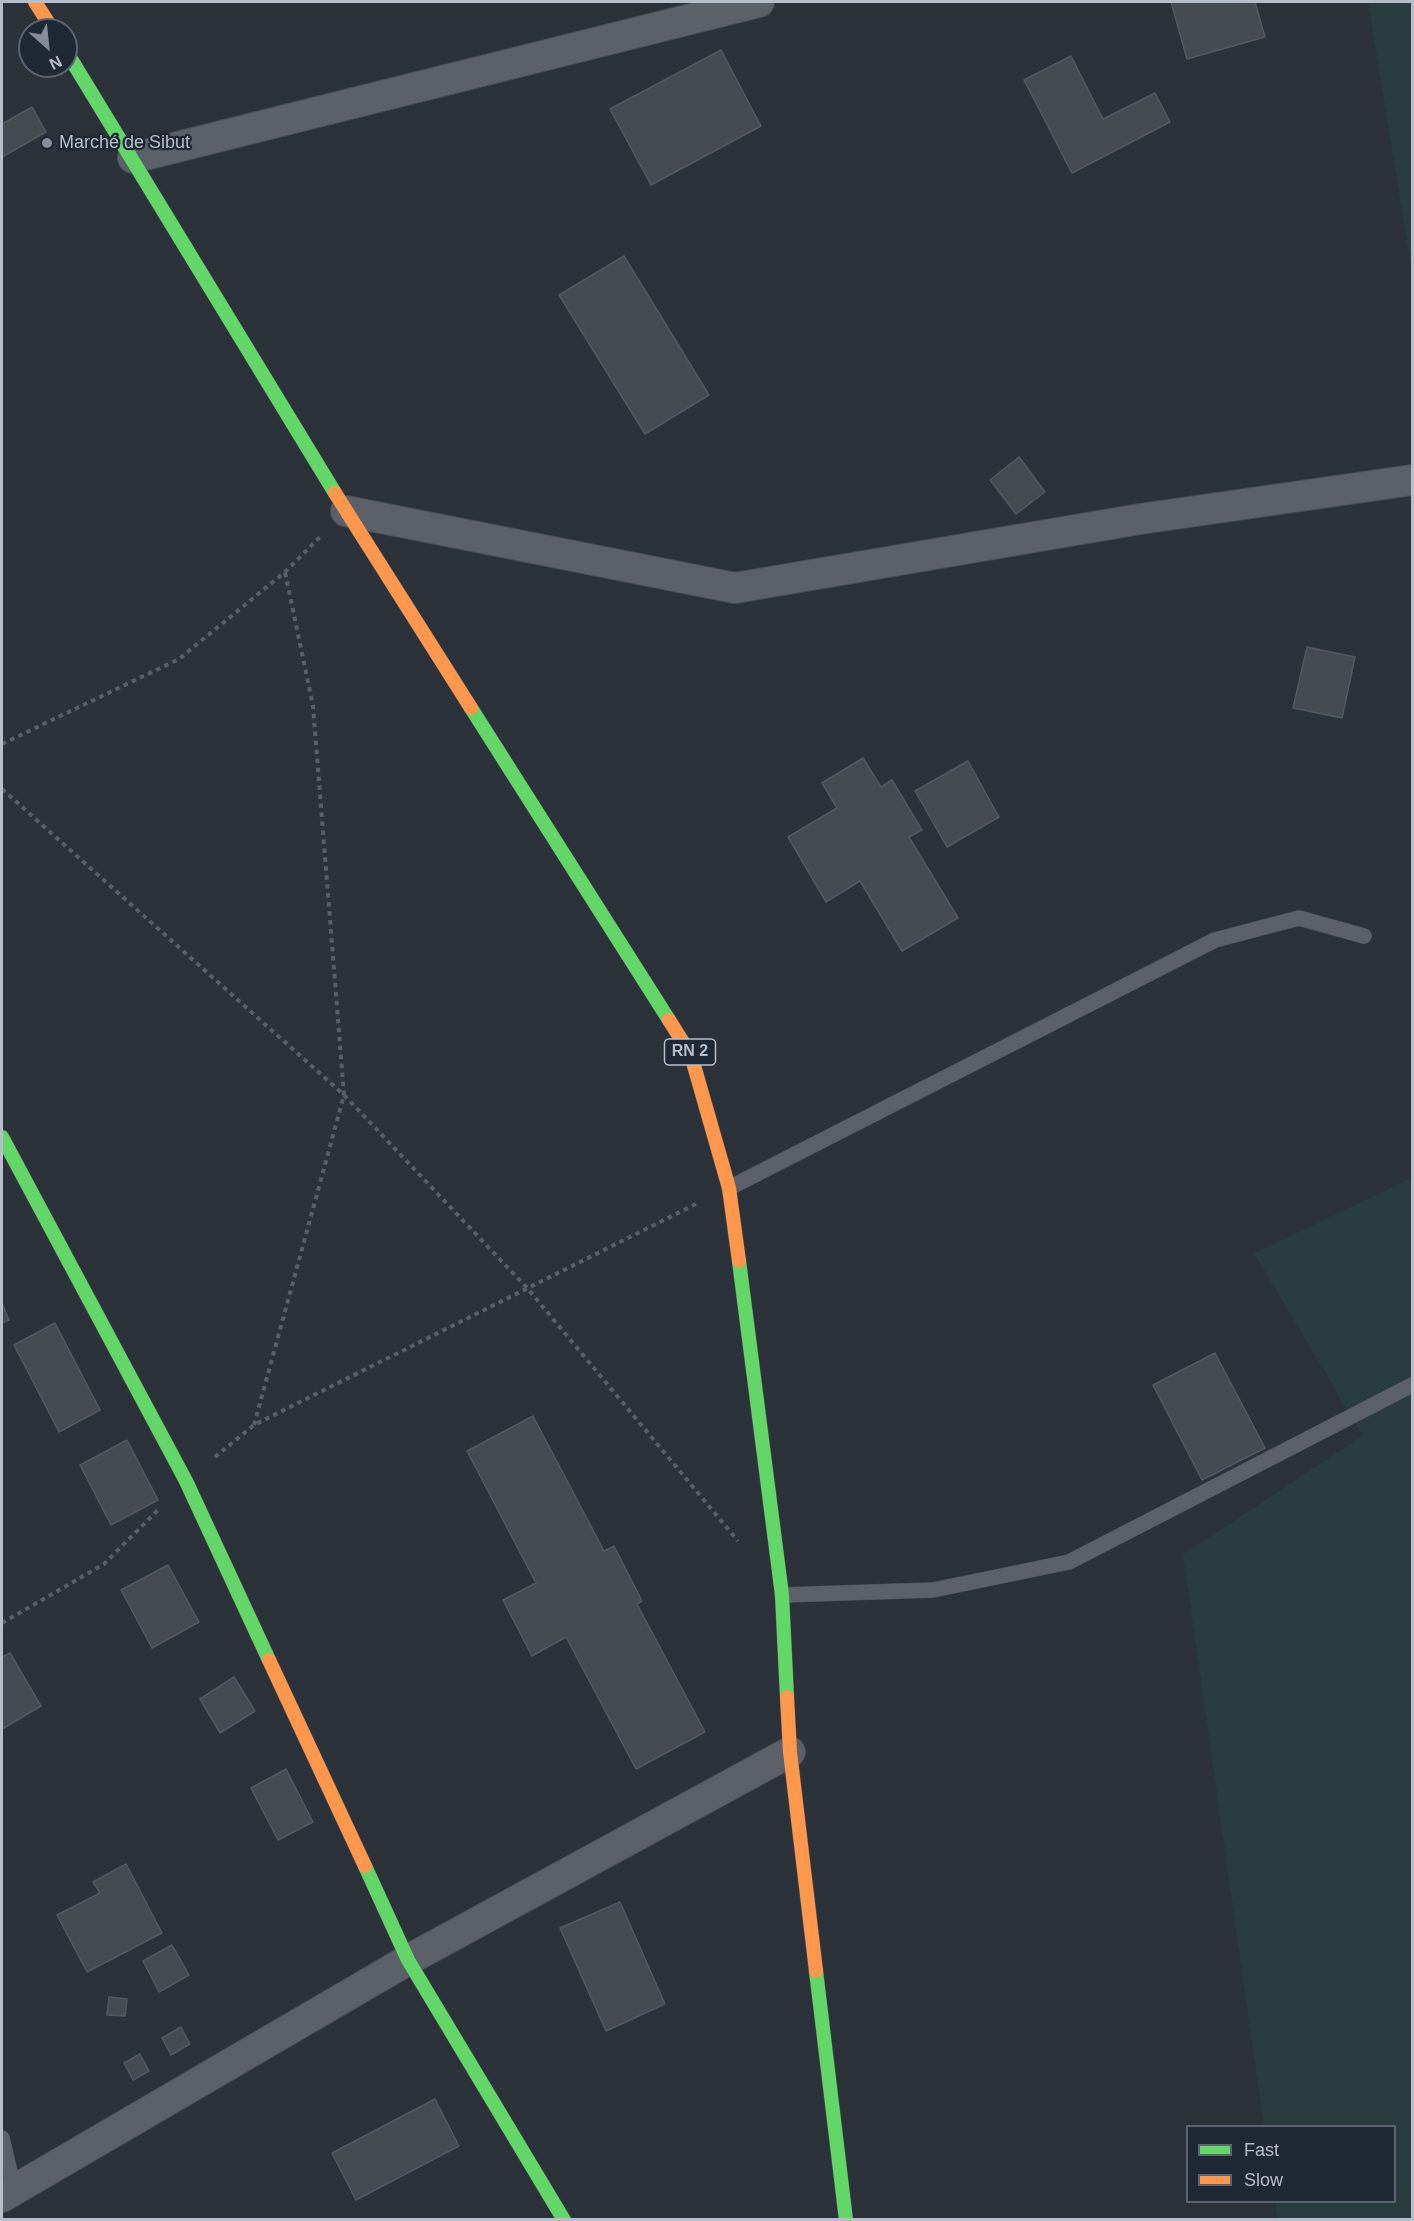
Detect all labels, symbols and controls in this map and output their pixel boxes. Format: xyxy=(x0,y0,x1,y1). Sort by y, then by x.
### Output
north arrow xyxy=(18,18,78,78)
text: N xyxy=(46,53,65,73)
place label: Marché de Sibut xyxy=(59,132,190,154)
marker: Marché de Sibut xyxy=(40,136,54,150)
road number: RN 2 xyxy=(664,1039,716,1065)
legend xyxy=(1186,2125,1396,2203)
text: Fast xyxy=(1244,2140,1279,2160)
text: Slow xyxy=(1244,2170,1283,2190)

